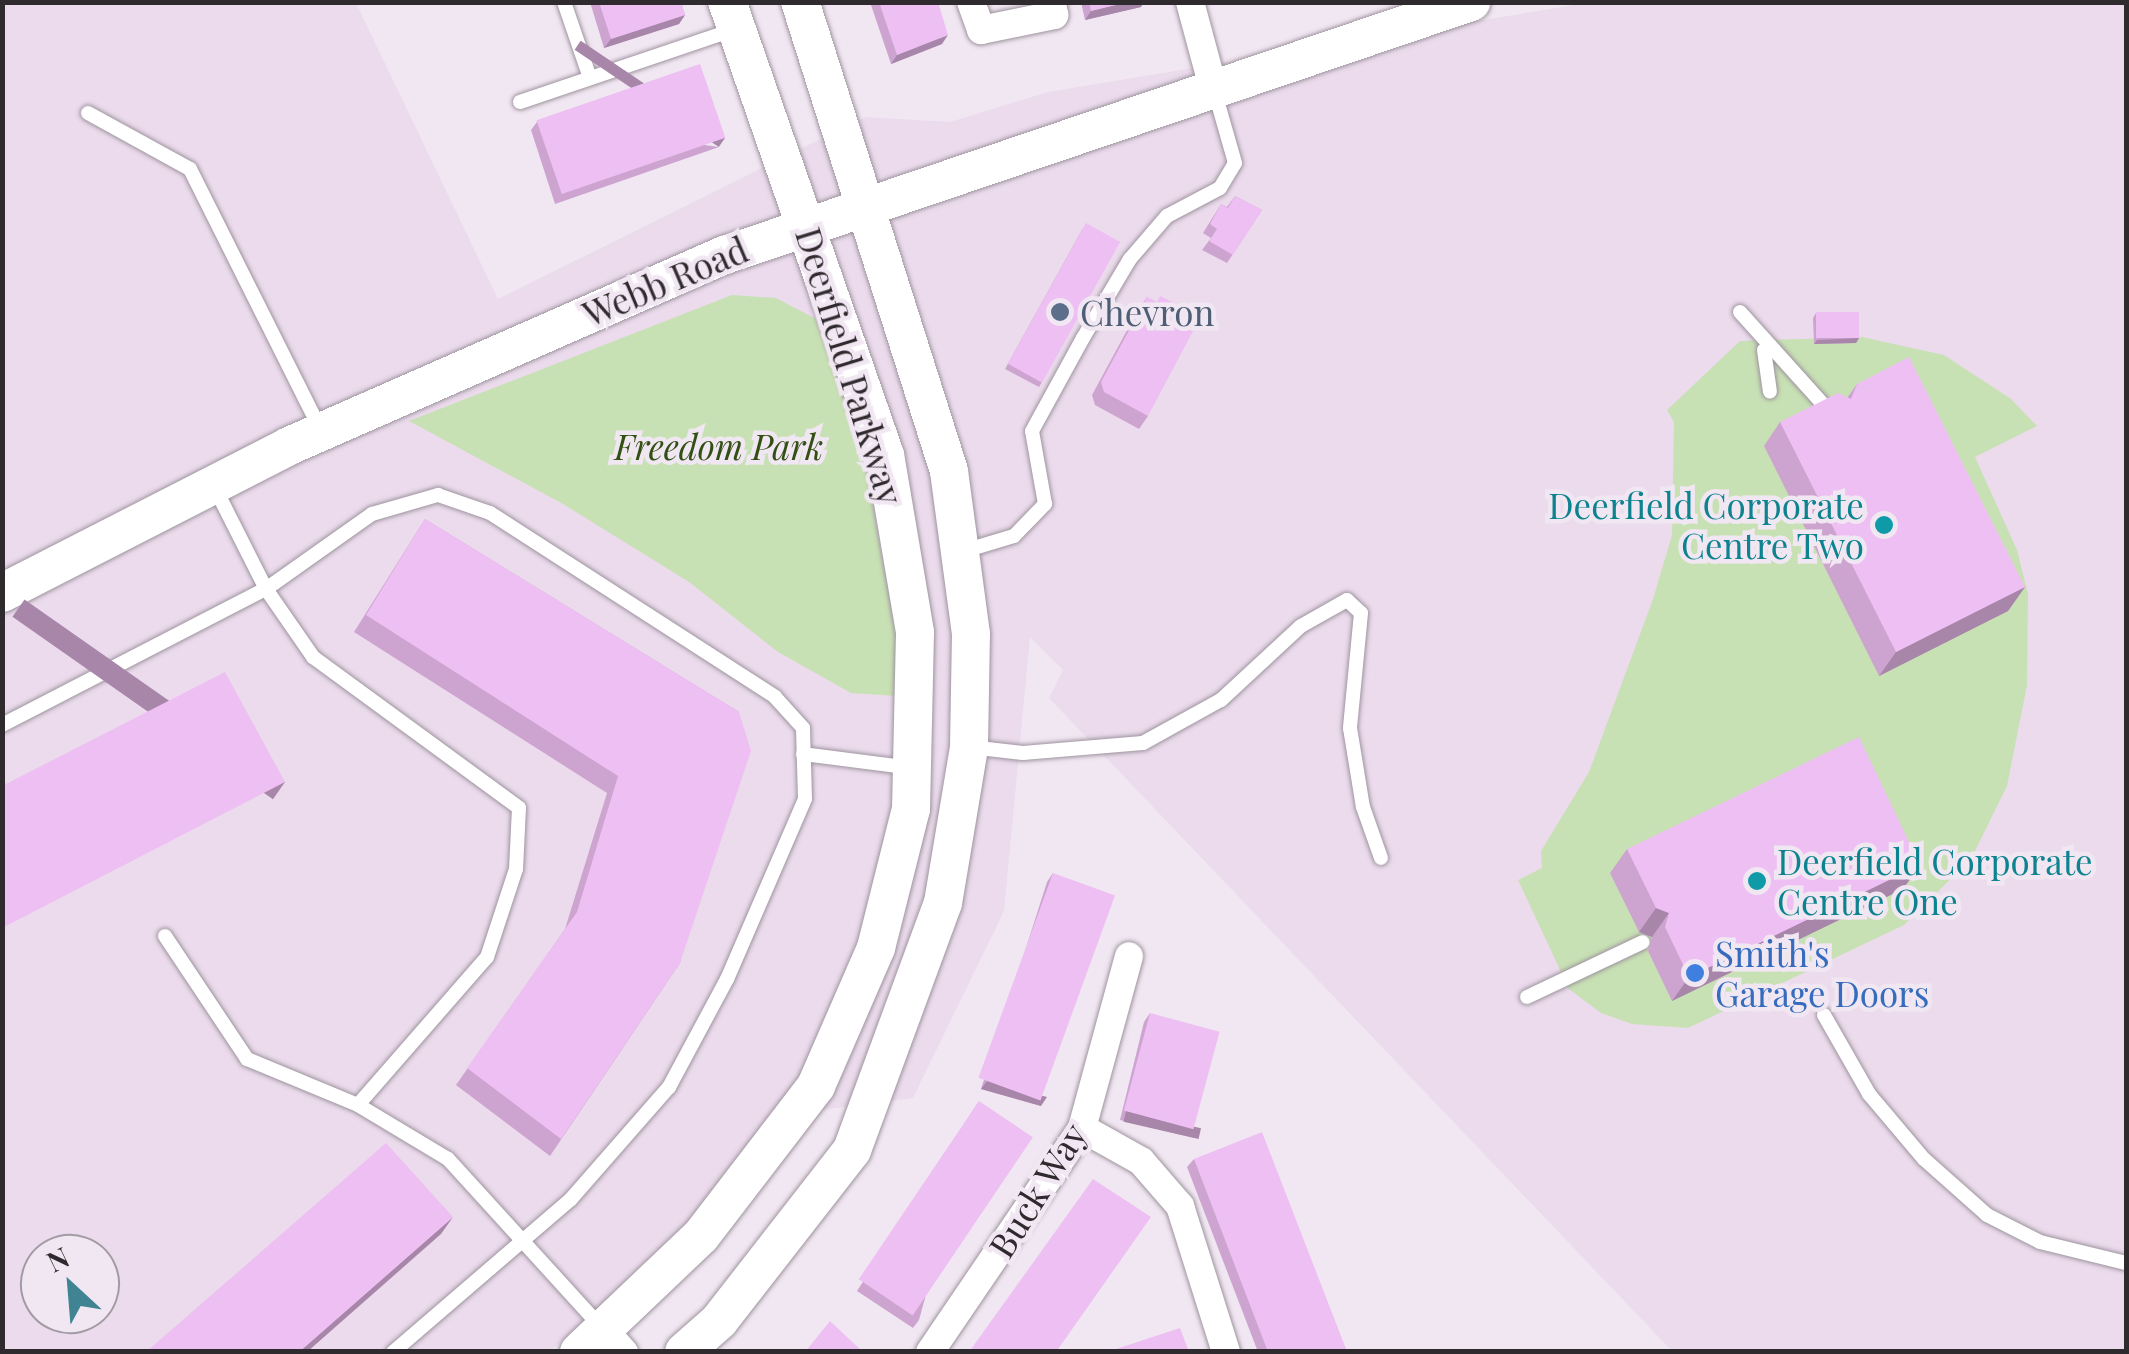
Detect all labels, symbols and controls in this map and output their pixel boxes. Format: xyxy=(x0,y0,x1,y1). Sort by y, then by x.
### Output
street label: Deerfield Parkway xyxy=(788,222,912,510)
street label: Webb Road xyxy=(576,228,754,334)
place label: Chevron xyxy=(1080,291,1214,333)
marker: Chevron xyxy=(1049,301,1071,323)
park label: Freedom Park xyxy=(615,425,823,467)
place label: Deerfield Corporate Centre Two xyxy=(1548,484,1864,566)
marker: Deerfield Corporate Centre Two xyxy=(1873,514,1895,536)
place label: Deerfield Corporate Centre One xyxy=(1777,840,2093,922)
marker: Deerfield Corporate Centre One xyxy=(1746,870,1768,892)
place label: Smith's Garage Doors xyxy=(1715,932,1929,1014)
marker: Smith's Garage Doors xyxy=(1684,962,1706,984)
street label: Buck Way xyxy=(979,1114,1095,1266)
north arrow xyxy=(20,1234,120,1334)
text: N xyxy=(40,1237,75,1279)

